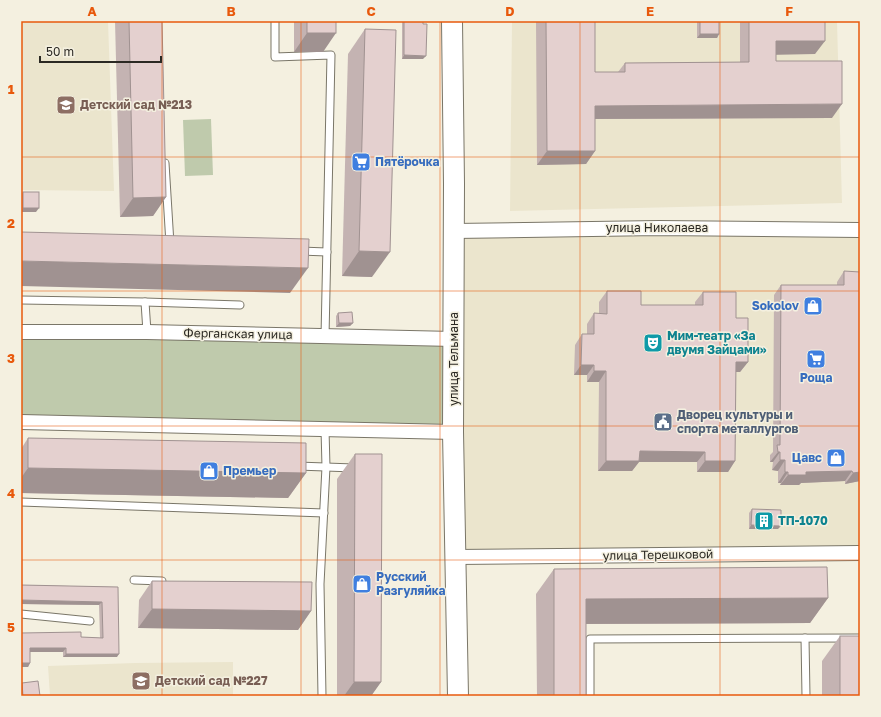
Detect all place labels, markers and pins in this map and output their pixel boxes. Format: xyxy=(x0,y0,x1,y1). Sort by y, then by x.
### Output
school or university icon: Детский сад №213 xyxy=(55,94,77,116)
place label: Детский сад №213 xyxy=(80,97,192,112)
supermarket icon: Пятёрочка xyxy=(350,151,372,173)
place label: Пятёрочка xyxy=(375,154,440,169)
shop icon: Sokolov xyxy=(802,295,824,317)
place label: Sokolov xyxy=(752,298,800,313)
place label: Мим-театр «За двумя Зайцами» xyxy=(667,328,767,357)
theatre icon: Мим-театр «За двумя Зайцами» xyxy=(642,332,664,354)
supermarket icon: Роща xyxy=(805,348,827,370)
place label: Роща xyxy=(800,370,832,385)
place label: Дворец культуры и спорта металлургов xyxy=(677,407,798,436)
public building icon: Дворец культуры и спорта металлургов xyxy=(652,411,674,433)
shop icon: Цавс xyxy=(825,447,847,469)
place label: Цавс xyxy=(792,450,822,465)
shop icon: Премьер xyxy=(198,460,220,482)
place label: Премьер xyxy=(223,463,277,478)
building icon: ТП-1070 xyxy=(753,510,775,532)
place label: ТП-1070 xyxy=(778,513,828,528)
place label: Русский Разгуляйка xyxy=(376,569,446,598)
shop icon: Русский Разгуляйка xyxy=(351,573,373,595)
school or university icon: Детский сад №227 xyxy=(130,670,152,692)
place label: Детский сад №227 xyxy=(155,673,268,688)

